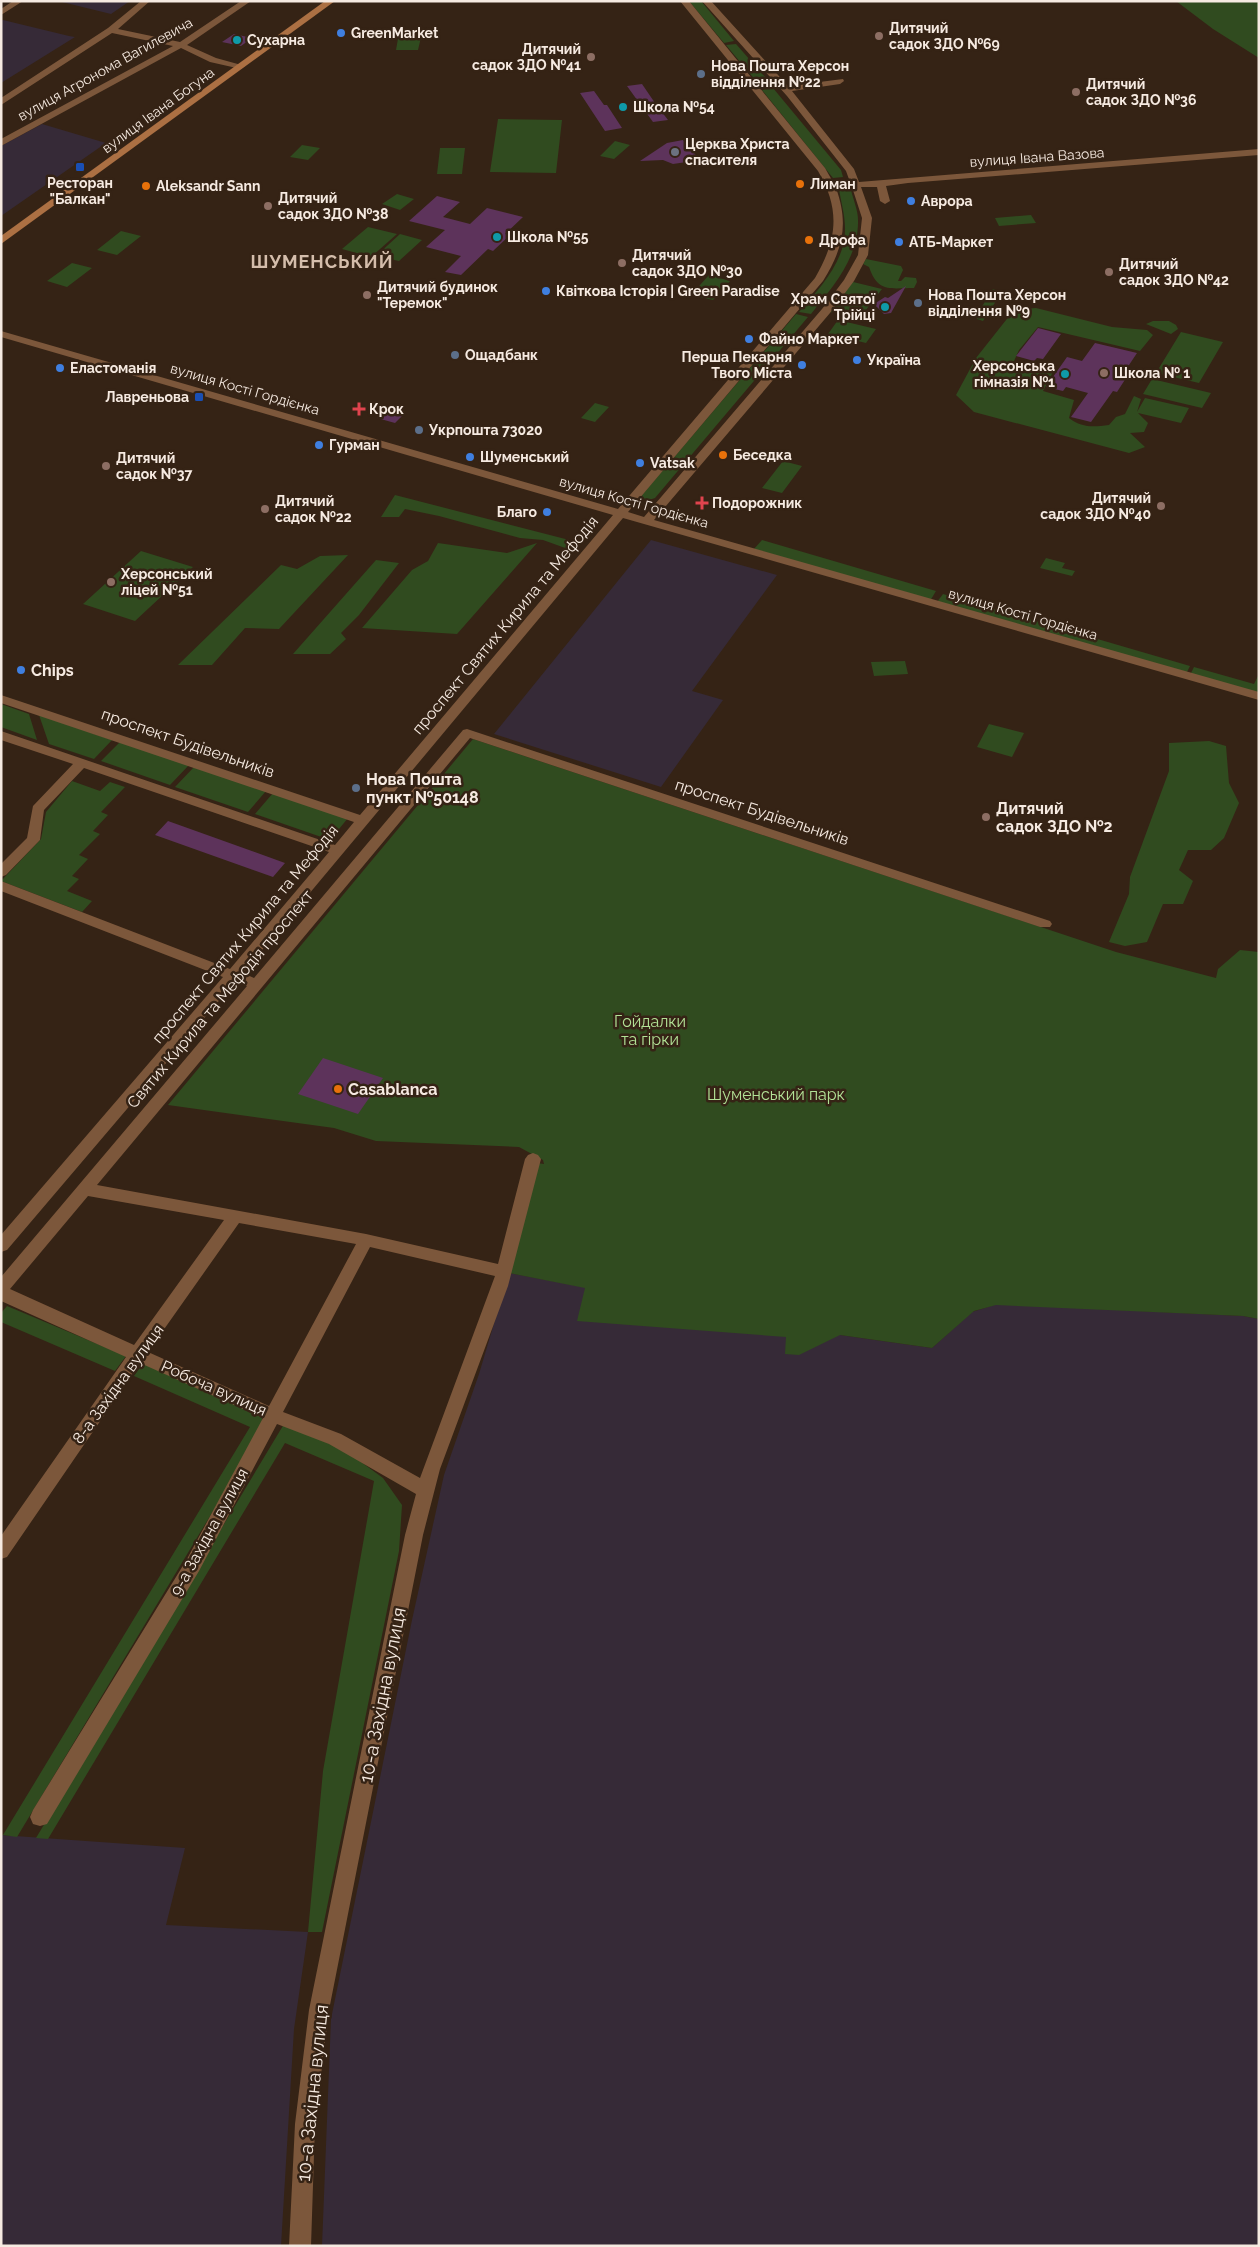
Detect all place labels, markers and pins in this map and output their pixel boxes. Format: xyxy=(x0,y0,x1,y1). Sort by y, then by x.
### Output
place label: Дитячий садок ЗДО №69 xyxy=(889,20,1000,52)
place label: GreenMarket xyxy=(351,25,439,41)
marker: GreenMarket xyxy=(335,27,347,39)
marker: Дитячий садок ЗДО №69 xyxy=(873,30,885,42)
place label: Сухарна xyxy=(247,32,305,48)
marker: Сухарна xyxy=(231,34,243,46)
place label: Дитячий садок ЗДО №41 xyxy=(472,41,581,73)
marker: Дитячий садок ЗДО №41 xyxy=(585,51,597,63)
place label: Нова Пошта Херсон відділення №22 xyxy=(711,58,849,90)
marker: Нова Пошта Херсон відділення №22 xyxy=(695,68,707,80)
place label: Дитячий садок ЗДО №36 xyxy=(1086,76,1196,108)
marker: Дитячий садок ЗДО №36 xyxy=(1070,86,1082,98)
place label: Школа №54 xyxy=(633,99,715,115)
marker: Школа №54 xyxy=(617,101,629,113)
place label: Церква Христа спасителя xyxy=(685,136,790,168)
marker: Церква Христа спасителя xyxy=(669,146,681,158)
marker: Ресторан "Балкан" xyxy=(74,161,86,173)
place label: Ресторан "Балкан" xyxy=(47,175,113,207)
place label: Лиман xyxy=(810,176,856,192)
place label: Aleksandr Sann xyxy=(156,178,260,194)
marker: Лиман xyxy=(794,178,806,190)
marker: Aleksandr Sann xyxy=(140,180,152,192)
place label: Дитячий садок ЗДО №38 xyxy=(278,190,388,222)
place label: Аврора xyxy=(921,193,973,209)
marker: Аврора xyxy=(905,195,917,207)
marker: Дитячий садок ЗДО №38 xyxy=(262,200,274,212)
place label: Школа №55 xyxy=(507,229,589,245)
marker: Школа №55 xyxy=(491,231,503,243)
place label: Дрофа xyxy=(819,232,866,248)
marker: Дрофа xyxy=(803,234,815,246)
place label: АТБ-Маркет xyxy=(909,234,993,250)
marker: АТБ-Маркет xyxy=(893,236,905,248)
place label: Дитячий садок ЗДО №30 xyxy=(632,247,742,279)
place label: Дитячий садок ЗДО №42 xyxy=(1119,256,1229,288)
marker: Дитячий садок ЗДО №30 xyxy=(616,257,628,269)
marker: Дитячий садок ЗДО №42 xyxy=(1103,266,1115,278)
place label: Дитячий будинок "Теремок" xyxy=(377,279,498,311)
place label: Квіткова Історія | Green Paradise xyxy=(556,283,780,299)
marker: Квіткова Історія | Green Paradise xyxy=(540,285,552,297)
place label: Нова Пошта Херсон відділення №9 xyxy=(928,287,1066,319)
marker: Дитячий будинок "Теремок" xyxy=(361,289,373,301)
place label: Храм Святої Трійці xyxy=(790,291,875,323)
marker: Нова Пошта Херсон відділення №9 xyxy=(912,297,924,309)
marker: Храм Святої Трійці xyxy=(879,301,891,313)
place label: Файно Маркет xyxy=(759,331,859,347)
marker: Файно Маркет xyxy=(743,333,755,345)
place label: Ощадбанк xyxy=(465,347,538,363)
marker: Ощадбанк xyxy=(449,349,461,361)
place label: Перша Пекарня Твого Міста xyxy=(681,349,792,381)
place label: Україна xyxy=(866,352,921,368)
marker: Україна xyxy=(851,354,863,366)
place label: Херсонська гімназія №1 xyxy=(972,358,1055,390)
marker: Перша Пекарня Твого Міста xyxy=(796,359,808,371)
place label: Еластоманія xyxy=(70,360,156,376)
marker: Еластоманія xyxy=(54,362,66,374)
place label: Школа № 1 xyxy=(1114,365,1190,381)
marker: Школа № 1 xyxy=(1098,367,1110,379)
marker: Херсонська гімназія №1 xyxy=(1059,368,1071,380)
place label: Лавреньова xyxy=(105,389,189,405)
marker: Лавреньова xyxy=(193,391,205,403)
place label: Крок xyxy=(369,401,404,417)
marker: Крок xyxy=(353,403,365,415)
place label: Укрпошта 73020 xyxy=(428,422,543,438)
marker: Укрпошта 73020 xyxy=(413,424,425,436)
place label: Гурман xyxy=(329,437,380,453)
marker: Гурман xyxy=(313,439,325,451)
place label: Беседка xyxy=(733,447,792,463)
place label: Шуменський xyxy=(480,449,569,465)
marker: Беседка xyxy=(717,449,729,461)
place label: Дитячий садок №37 xyxy=(116,450,193,482)
marker: Шуменський xyxy=(464,451,476,463)
place label: Vatsak xyxy=(650,455,695,471)
marker: Vatsak xyxy=(634,457,646,469)
marker: Дитячий садок №37 xyxy=(100,460,112,472)
place label: Дитячий садок ЗДО №40 xyxy=(1040,490,1151,522)
place label: Дитячий садок №22 xyxy=(275,493,352,525)
place label: Подорожник xyxy=(712,495,802,511)
marker: Подорожник xyxy=(696,497,708,509)
marker: Дитячий садок ЗДО №40 xyxy=(1155,500,1167,512)
marker: Дитячий садок №22 xyxy=(259,503,271,515)
place label: Благо xyxy=(497,504,538,520)
marker: Благо xyxy=(541,506,553,518)
place label: Херсонський ліцей №51 xyxy=(120,566,213,598)
marker: Херсонський ліцей №51 xyxy=(105,576,117,588)
place label: Chips xyxy=(31,661,74,680)
marker: Chips xyxy=(15,664,27,676)
place label: Нова Пошта пункт №50148 xyxy=(366,770,479,807)
marker: Нова Пошта пункт №50148 xyxy=(350,782,362,794)
place label: Дитячий садок ЗДО №2 xyxy=(996,799,1113,836)
marker: Дитячий садок ЗДО №2 xyxy=(980,811,992,823)
place label: Casablanca xyxy=(348,1080,438,1099)
marker: Casablanca xyxy=(332,1083,344,1095)

